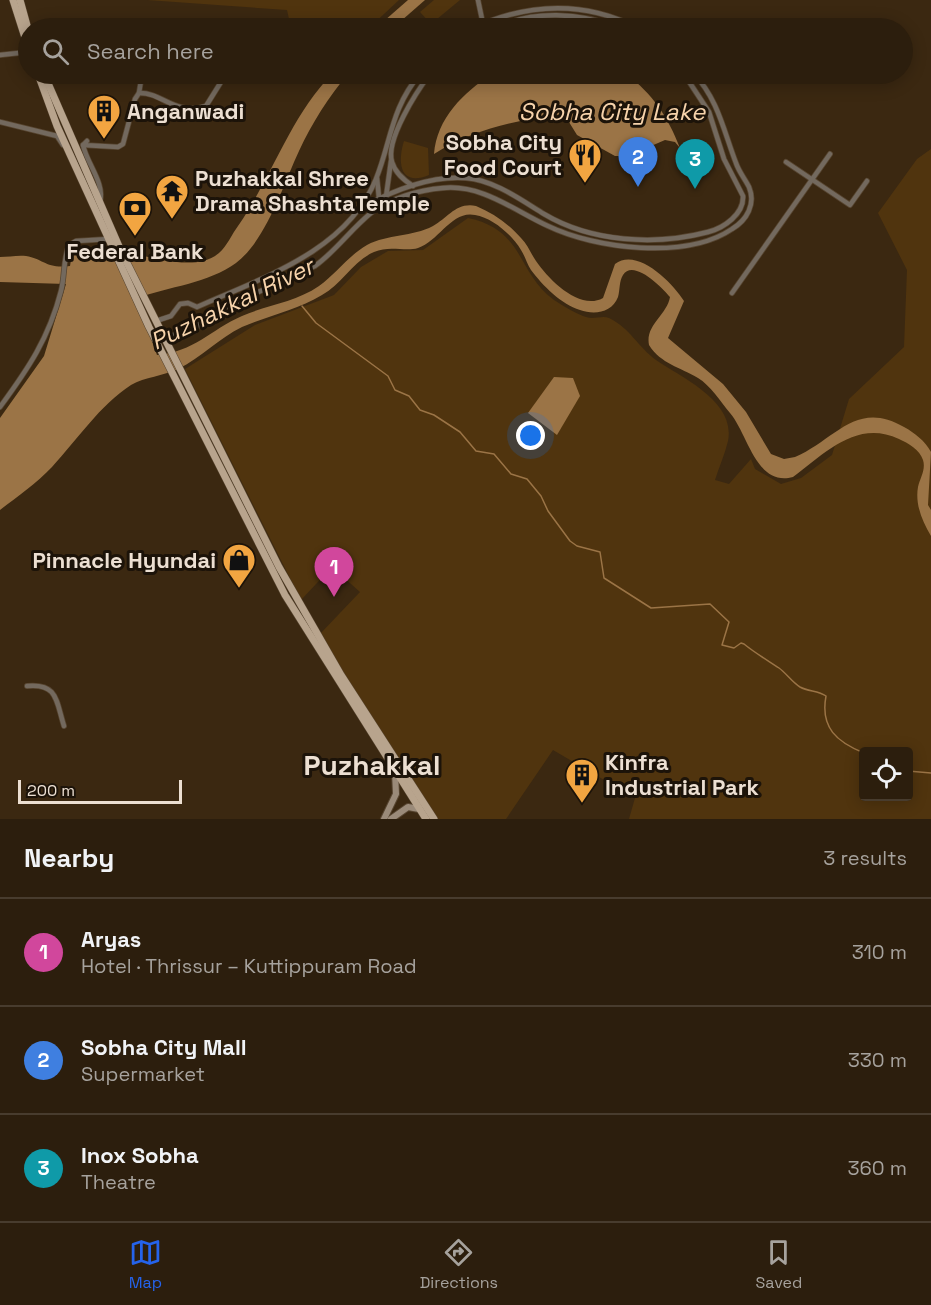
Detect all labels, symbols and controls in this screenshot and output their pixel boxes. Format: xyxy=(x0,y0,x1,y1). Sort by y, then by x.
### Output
search box xyxy=(18,18,913,84)
icon: search xyxy=(39,35,72,68)
text: Search here xyxy=(87,37,214,65)
building icon: Anganwadi xyxy=(86,93,122,140)
water label: Sobha City Lake xyxy=(519,96,706,127)
place label: Anganwadi xyxy=(127,97,244,125)
place label: Sobha City Food Court xyxy=(444,128,562,181)
restaurant icon: Sobha City Food Court xyxy=(567,137,603,184)
pin: 2 xyxy=(618,138,658,187)
pin: 3 xyxy=(676,140,714,189)
place label: Puzhakkal Shree Drama ShashtaTemple xyxy=(195,164,430,217)
temple icon: Puzhakkal Shree Drama ShashtaTemple xyxy=(154,173,190,220)
bank icon: Federal Bank xyxy=(117,190,153,237)
place label: Federal Bank xyxy=(67,237,204,265)
water label: Puzhakkal River xyxy=(145,249,321,357)
your location xyxy=(516,421,545,450)
shop icon: Pinnacle Hyundai xyxy=(221,542,257,589)
place label: Pinnacle Hyundai xyxy=(33,546,216,574)
pin: 1 xyxy=(314,548,354,597)
district label: Puzhakkal xyxy=(303,747,441,783)
map controls xyxy=(859,747,913,801)
button: locate xyxy=(859,747,913,801)
place label: Kinfra Industrial Park xyxy=(605,748,760,801)
building icon: Kinfra Industrial Park xyxy=(564,757,600,804)
scale bar xyxy=(18,777,182,804)
text: 200 m xyxy=(27,780,75,801)
text: Nearby xyxy=(24,841,114,875)
text: 3 results xyxy=(823,845,907,871)
text: Aryas xyxy=(81,925,141,953)
text: 1 xyxy=(39,939,48,965)
text: 310 m xyxy=(852,939,907,965)
text: Hotel · Thrissur – Kuttippuram Road xyxy=(81,953,417,979)
text: Sobha City Mall xyxy=(81,1033,247,1061)
text: 2 xyxy=(38,1047,49,1073)
text: 330 m xyxy=(848,1047,907,1073)
text: Supermarket xyxy=(81,1061,205,1087)
text: Inox Sobha xyxy=(81,1141,199,1169)
text: 3 xyxy=(37,1155,50,1181)
text: 360 m xyxy=(848,1155,907,1181)
text: Theatre xyxy=(81,1169,156,1195)
tab: Map xyxy=(129,1236,162,1293)
tab: Directions xyxy=(420,1236,498,1293)
tab: Saved xyxy=(756,1236,802,1293)

